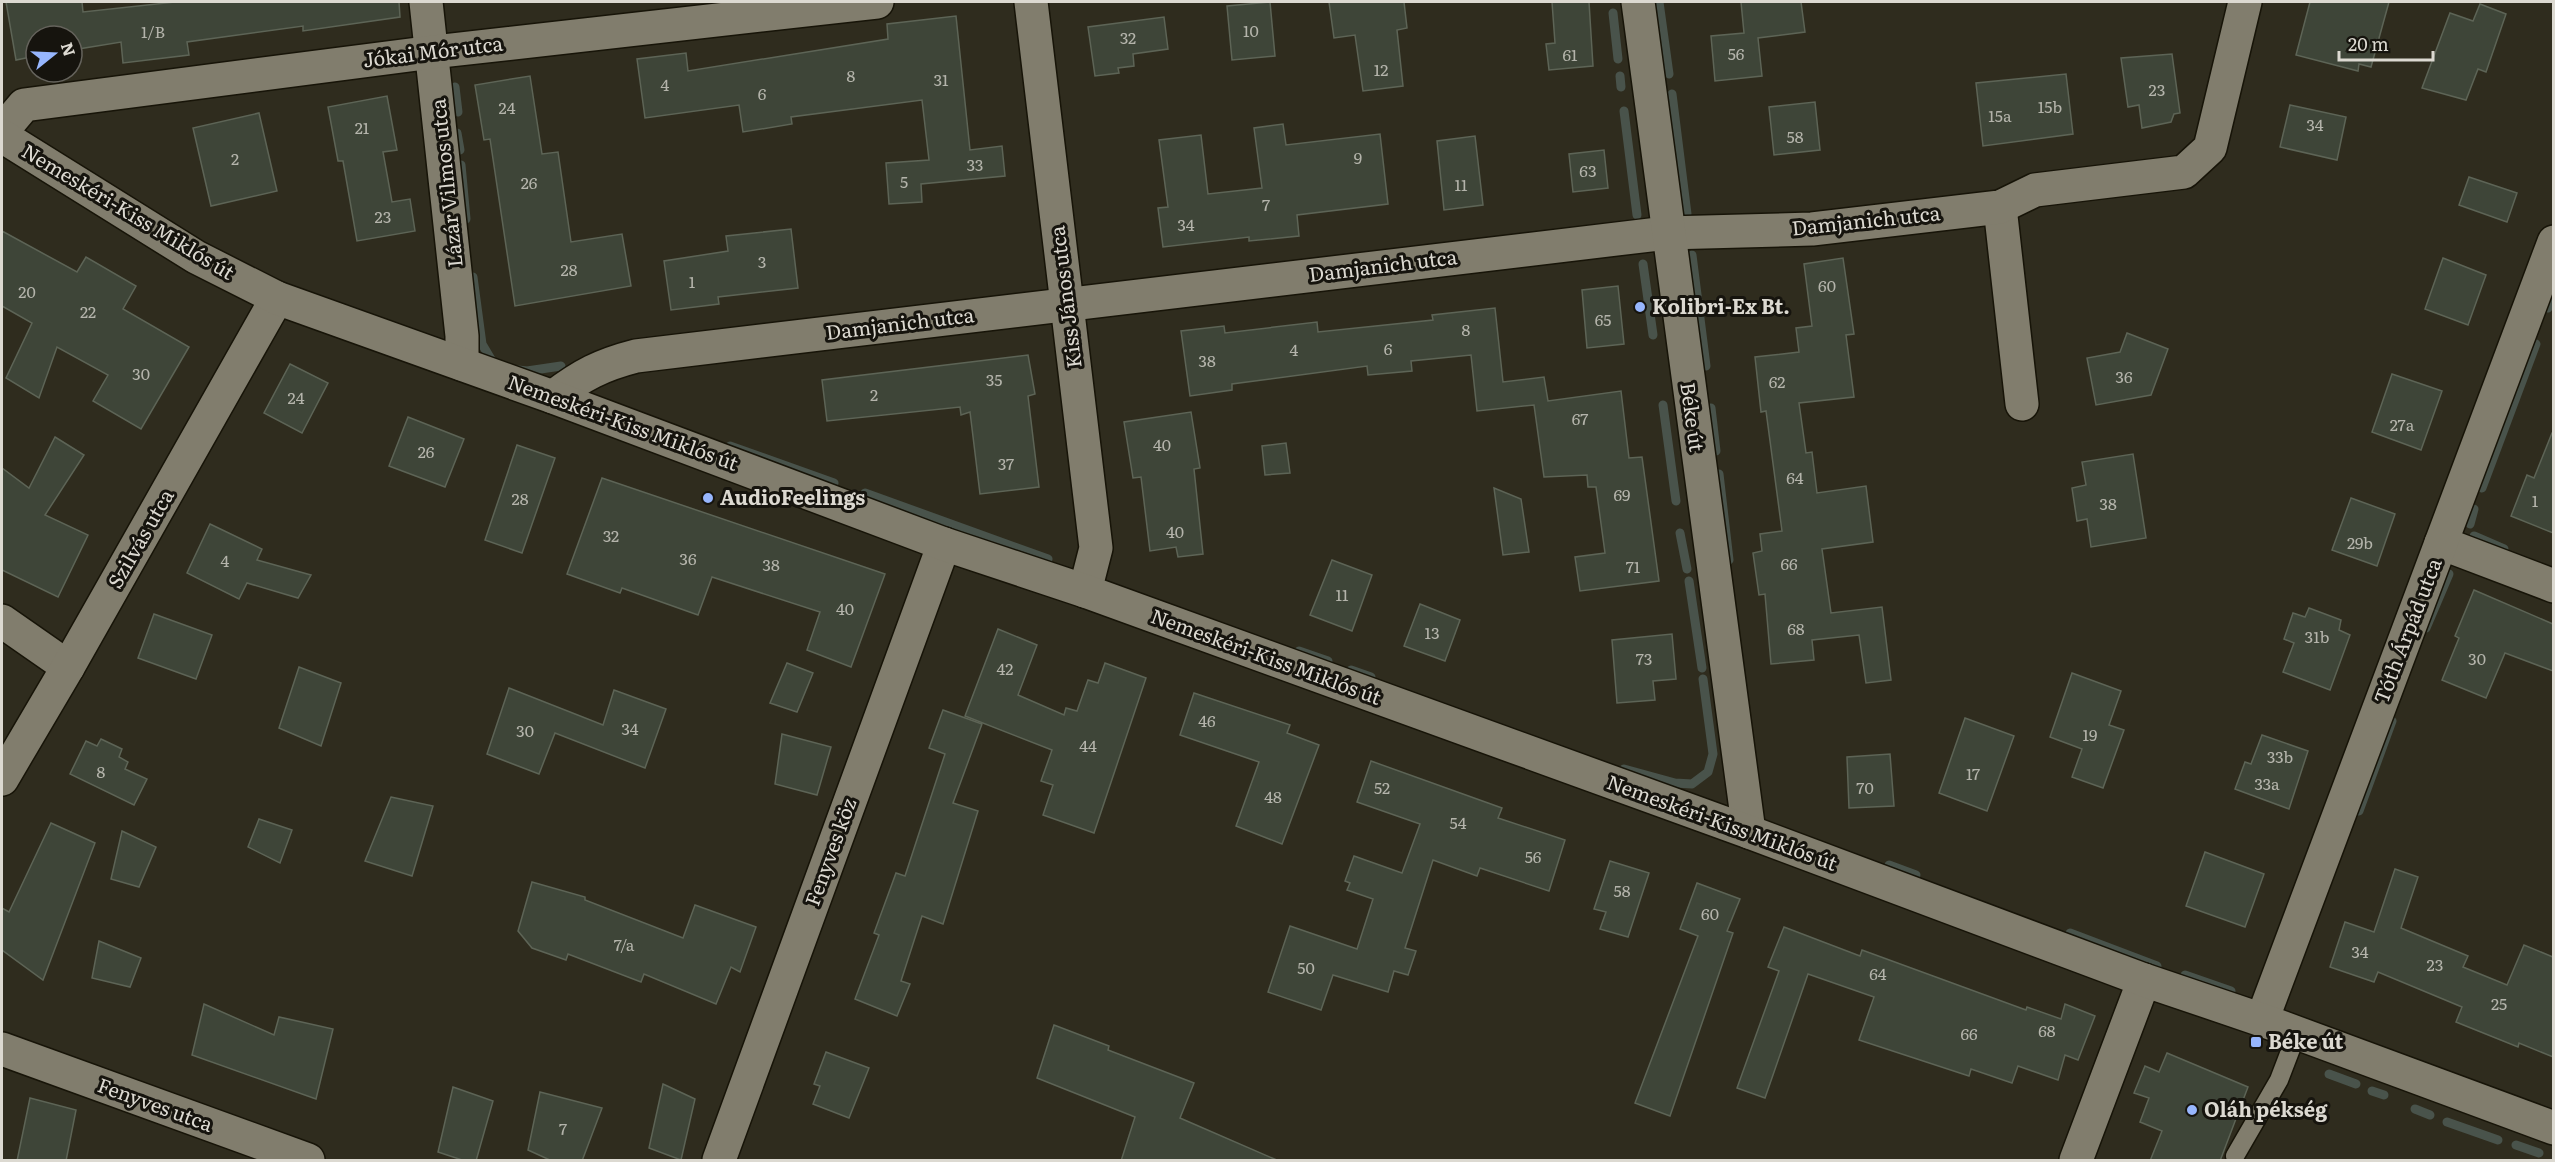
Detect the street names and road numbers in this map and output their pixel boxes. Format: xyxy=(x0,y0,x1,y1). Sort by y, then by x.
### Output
street label: Jókai Mór utca xyxy=(361,27,505,73)
street label: Lázár Vilmos utca xyxy=(421,97,469,269)
street label: Nemeskéri-Kiss Miklós út xyxy=(17,135,241,286)
street label: Damjanich utca xyxy=(1790,196,1942,242)
street label: Kiss János utca xyxy=(1040,224,1088,370)
street label: Damjanich utca xyxy=(1307,240,1459,288)
street label: Damjanich utca xyxy=(824,298,976,346)
street label: Nemeskéri-Kiss Miklós út xyxy=(504,365,743,477)
street label: Béke út xyxy=(1674,380,1714,453)
street label: Szilvás utca xyxy=(99,483,180,593)
street label: Tóth Árpád utca xyxy=(2365,553,2448,708)
street label: Nemeskéri-Kiss Miklós út xyxy=(1147,599,1386,711)
street label: Nemeskéri-Kiss Miklós út xyxy=(1603,765,1842,877)
street label: Fenyves köz xyxy=(796,793,863,910)
street label: Fenyves utca xyxy=(94,1068,218,1138)

